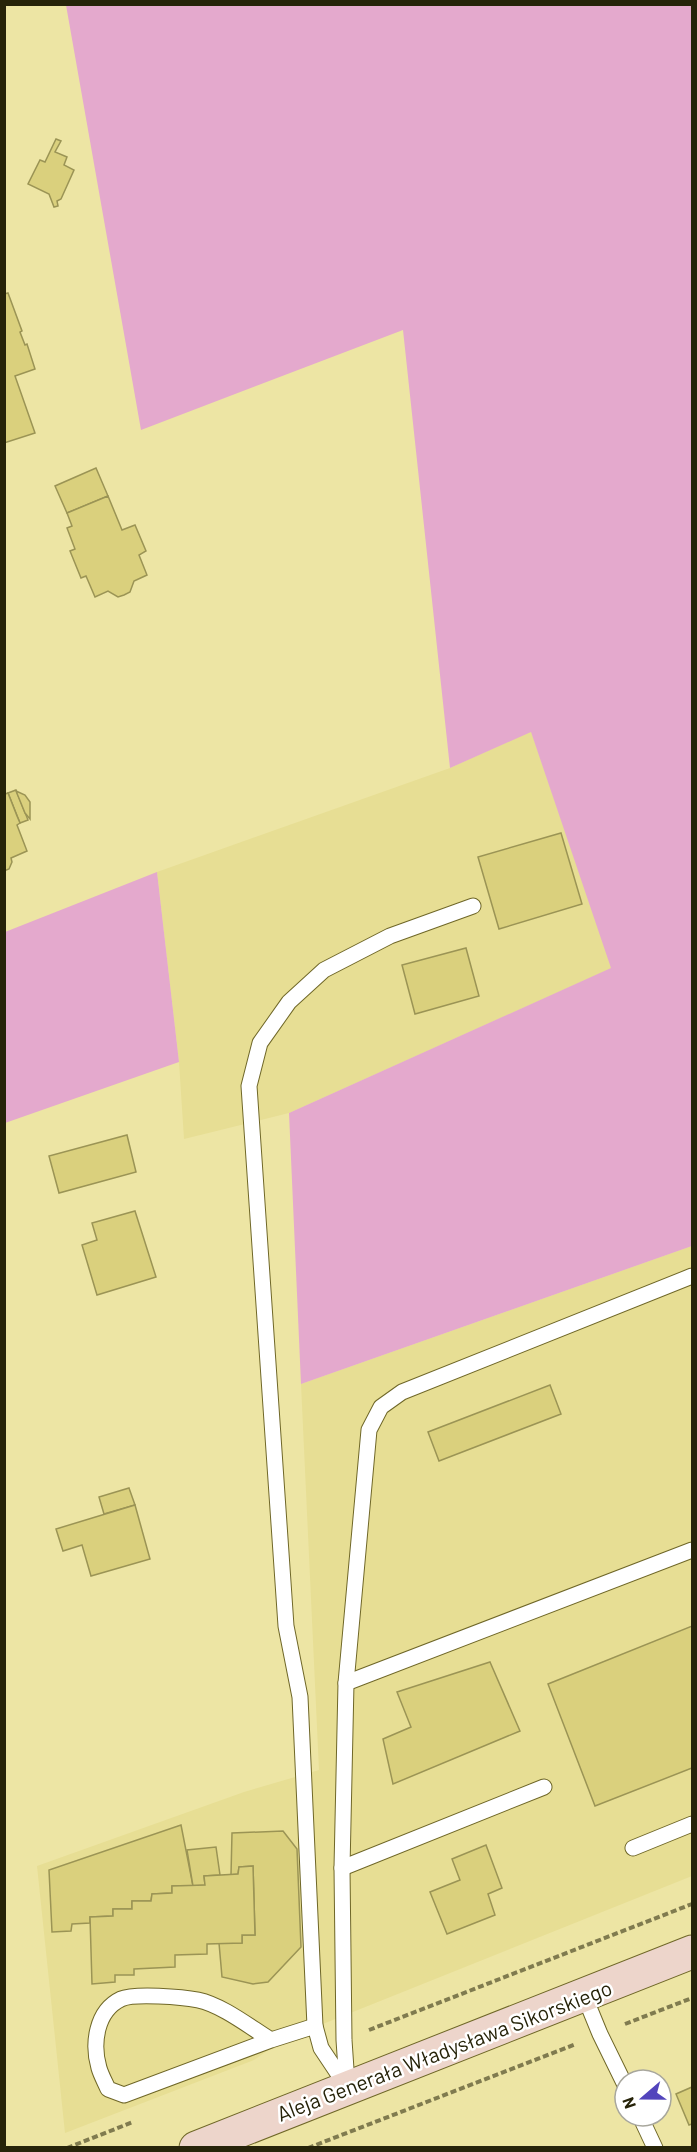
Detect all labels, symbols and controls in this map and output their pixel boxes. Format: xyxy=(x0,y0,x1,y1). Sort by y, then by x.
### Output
street label: Aleja Generała Władysława Sikorskiego xyxy=(273,1974,615,2126)
north arrow xyxy=(613,2068,673,2128)
text: N xyxy=(618,2095,639,2112)

